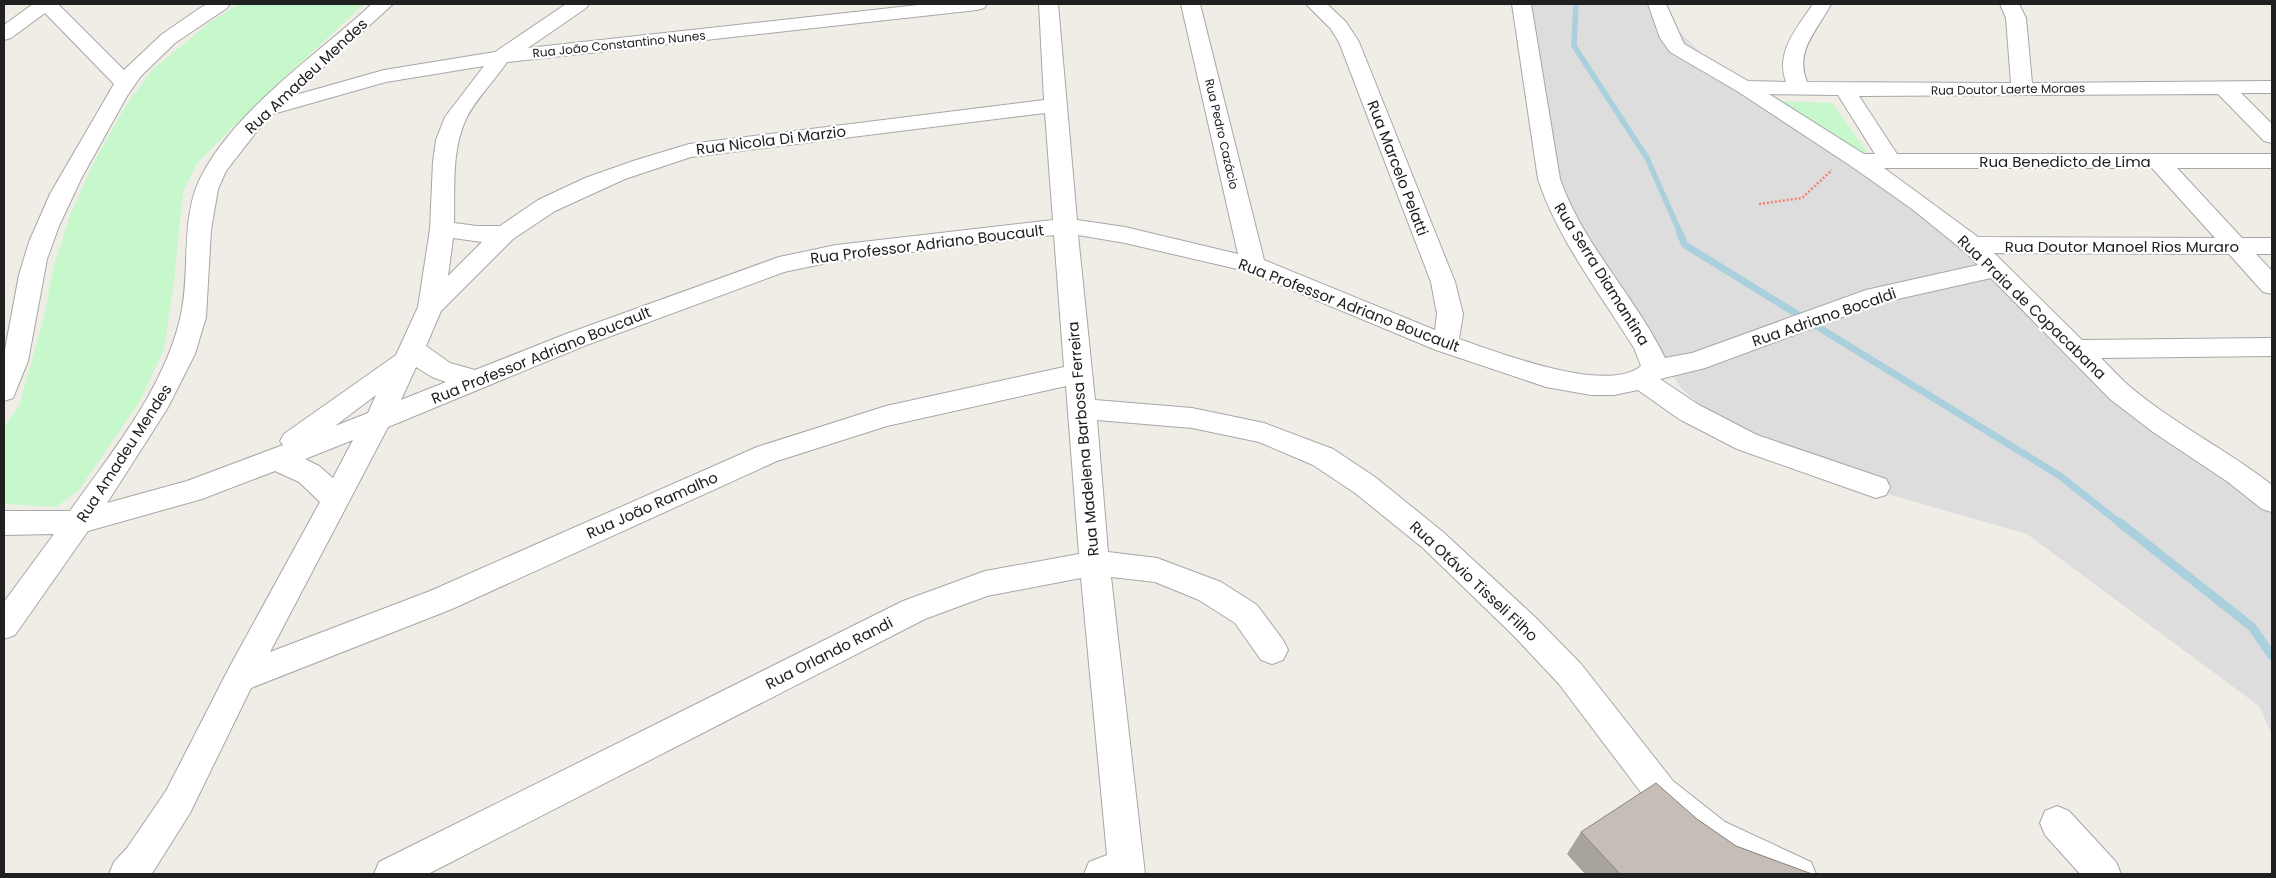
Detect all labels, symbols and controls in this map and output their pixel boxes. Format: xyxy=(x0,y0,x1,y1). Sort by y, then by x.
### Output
street label: Rua Amadeu Mendes xyxy=(240,13,372,138)
street label: Rua João Constantino Nunes xyxy=(532,26,706,62)
street label: Rua Pedro Cazácio xyxy=(1201,77,1243,191)
street label: Rua Doutor Laerte Moraes xyxy=(1931,79,2085,99)
street label: Rua Marcelo Pelatti xyxy=(1362,97,1434,239)
street label: Rua Nicola Di Marzio xyxy=(695,120,847,160)
street label: Rua Benedicto de Lima xyxy=(1979,151,2151,172)
street label: Rua Serra Diamantina xyxy=(1549,199,1655,349)
street label: Rua Professor Adriano Boucault xyxy=(809,219,1045,269)
street label: Rua Praia de Copacabana xyxy=(1953,230,2111,384)
street label: Rua Doutor Manoel Rios Muraro xyxy=(2005,236,2239,257)
street label: Rua Professor Adriano Boucault xyxy=(1235,253,1463,357)
street label: Rua Adriano Bocaldi xyxy=(1749,282,1899,352)
street label: Rua Professor Adriano Boucault xyxy=(428,301,654,409)
street label: Rua Madelena Barbosa Ferreira xyxy=(1062,321,1104,557)
street label: Rua Amadeu Mendes xyxy=(71,380,177,526)
street label: Rua João Ramalho xyxy=(583,467,721,543)
street label: Rua Otávio Tisseli Filho xyxy=(1405,516,1543,646)
street label: Rua Orlando Randi xyxy=(762,612,896,694)

